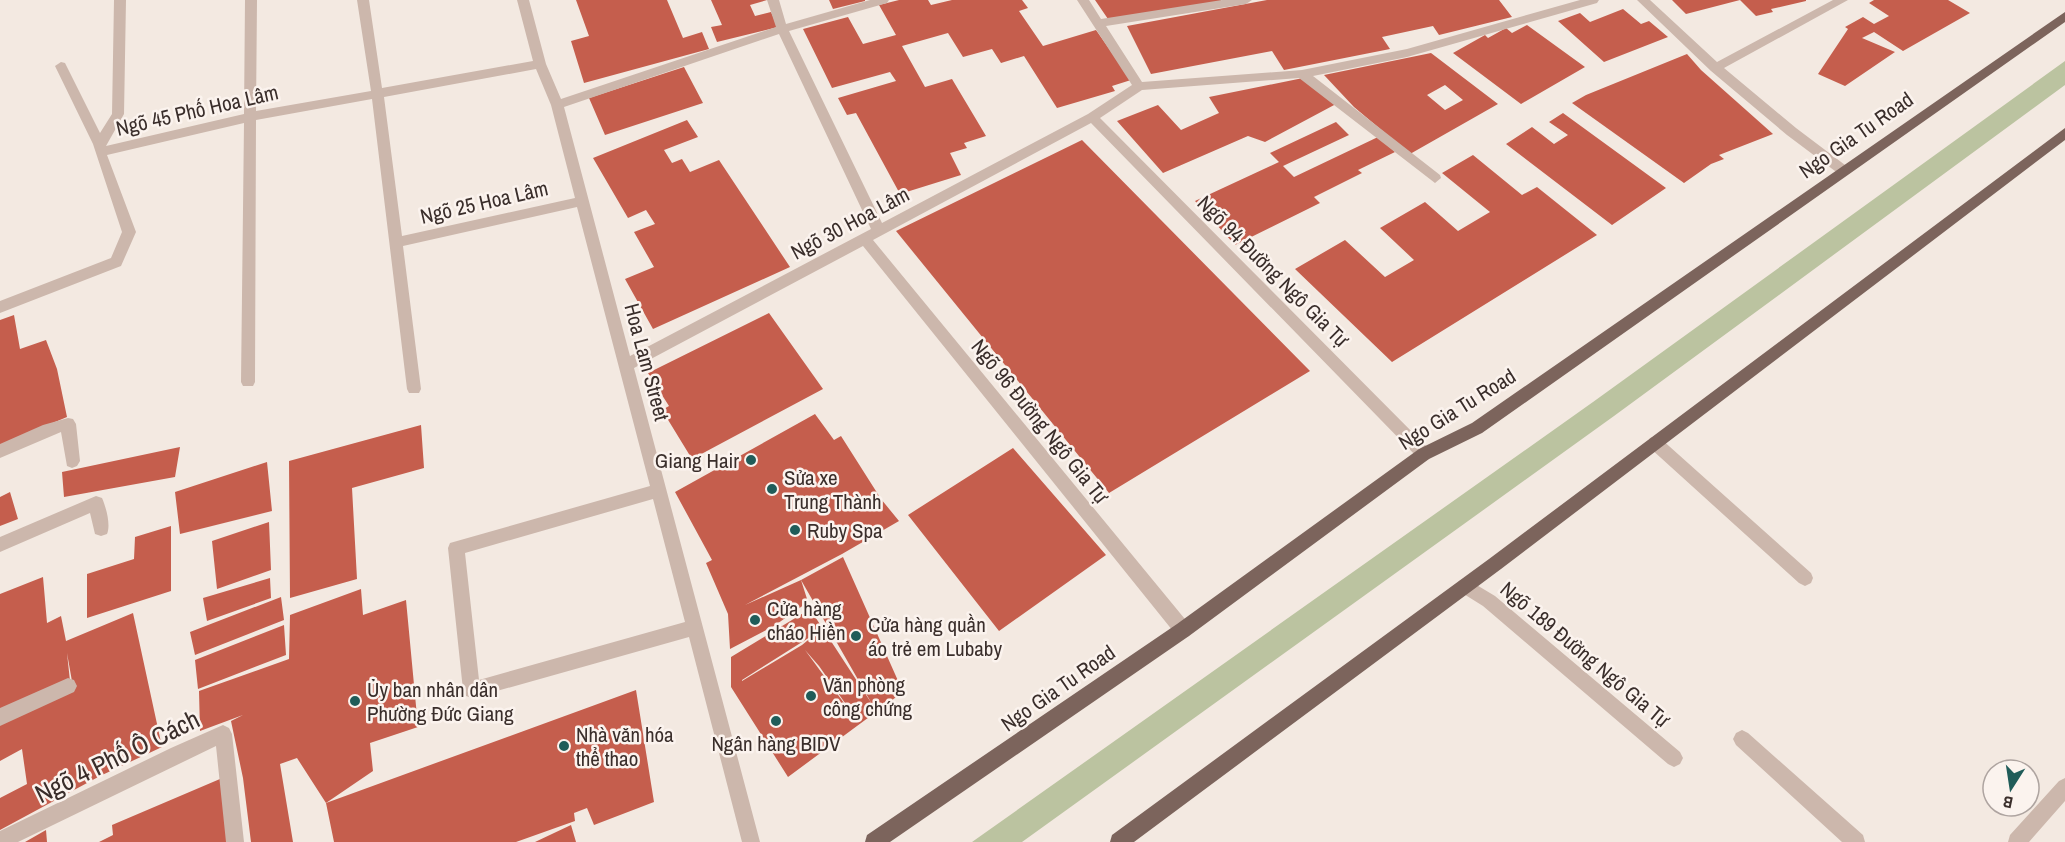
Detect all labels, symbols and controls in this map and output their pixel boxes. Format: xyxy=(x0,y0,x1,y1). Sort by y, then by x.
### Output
street label: Ngõ 45 Phố Hoa Lâm xyxy=(113,77,281,143)
street label: Ngo Gia Tu Road xyxy=(1793,85,1919,185)
street label: Ngõ 25 Hoa Lâm xyxy=(417,173,551,231)
street label: Ngõ 30 Hoa Lâm xyxy=(786,180,914,266)
street label: Ngõ 94 Đường Ngô Gia Tự xyxy=(1191,189,1356,354)
street label: Hoa Lam Street xyxy=(617,300,677,424)
street label: Ngõ 96 Đường Ngô Gia Tự xyxy=(965,333,1116,510)
street label: Ngo Gia Tu Road xyxy=(1393,361,1521,457)
place label: Giang Hair xyxy=(655,446,739,475)
marker: Giang Hair xyxy=(744,453,758,467)
place label: Sửa xe Trung Thành xyxy=(784,463,882,516)
marker: Sửa xe Trung Thành xyxy=(765,482,779,496)
place label: Ruby Spa xyxy=(807,516,883,545)
marker: Ruby Spa xyxy=(788,523,802,537)
street label: Ngõ 189 Đường Ngô Gia Tự xyxy=(1494,575,1677,734)
place label: Cửa hàng cháo Hiền xyxy=(767,594,846,647)
place label: Cửa hàng quần áo trẻ em Lubaby xyxy=(868,610,1002,663)
marker: Cửa hàng cháo Hiền xyxy=(748,613,762,627)
marker: Cửa hàng quần áo trẻ em Lubaby xyxy=(849,629,863,643)
street label: Ngo Gia Tu Road xyxy=(995,638,1121,738)
place label: Văn phòng công chứng xyxy=(823,670,912,723)
place label: Ủy ban nhân dân Phường Đức Giang xyxy=(367,675,514,728)
marker: Văn phòng công chứng xyxy=(804,689,818,703)
marker: Ủy ban nhân dân Phường Đức Giang xyxy=(348,694,362,708)
street label: Ngõ 4 Phố Ô Cách xyxy=(29,701,205,811)
marker: Ngân hàng BIDV xyxy=(769,714,783,728)
place label: Nhà văn hóa thể thao xyxy=(576,720,674,773)
place label: Ngân hàng BIDV xyxy=(711,729,841,758)
marker: Nhà văn hóa thể thao xyxy=(557,739,571,753)
north arrow xyxy=(1981,758,2041,818)
text: B xyxy=(2001,791,2015,814)

